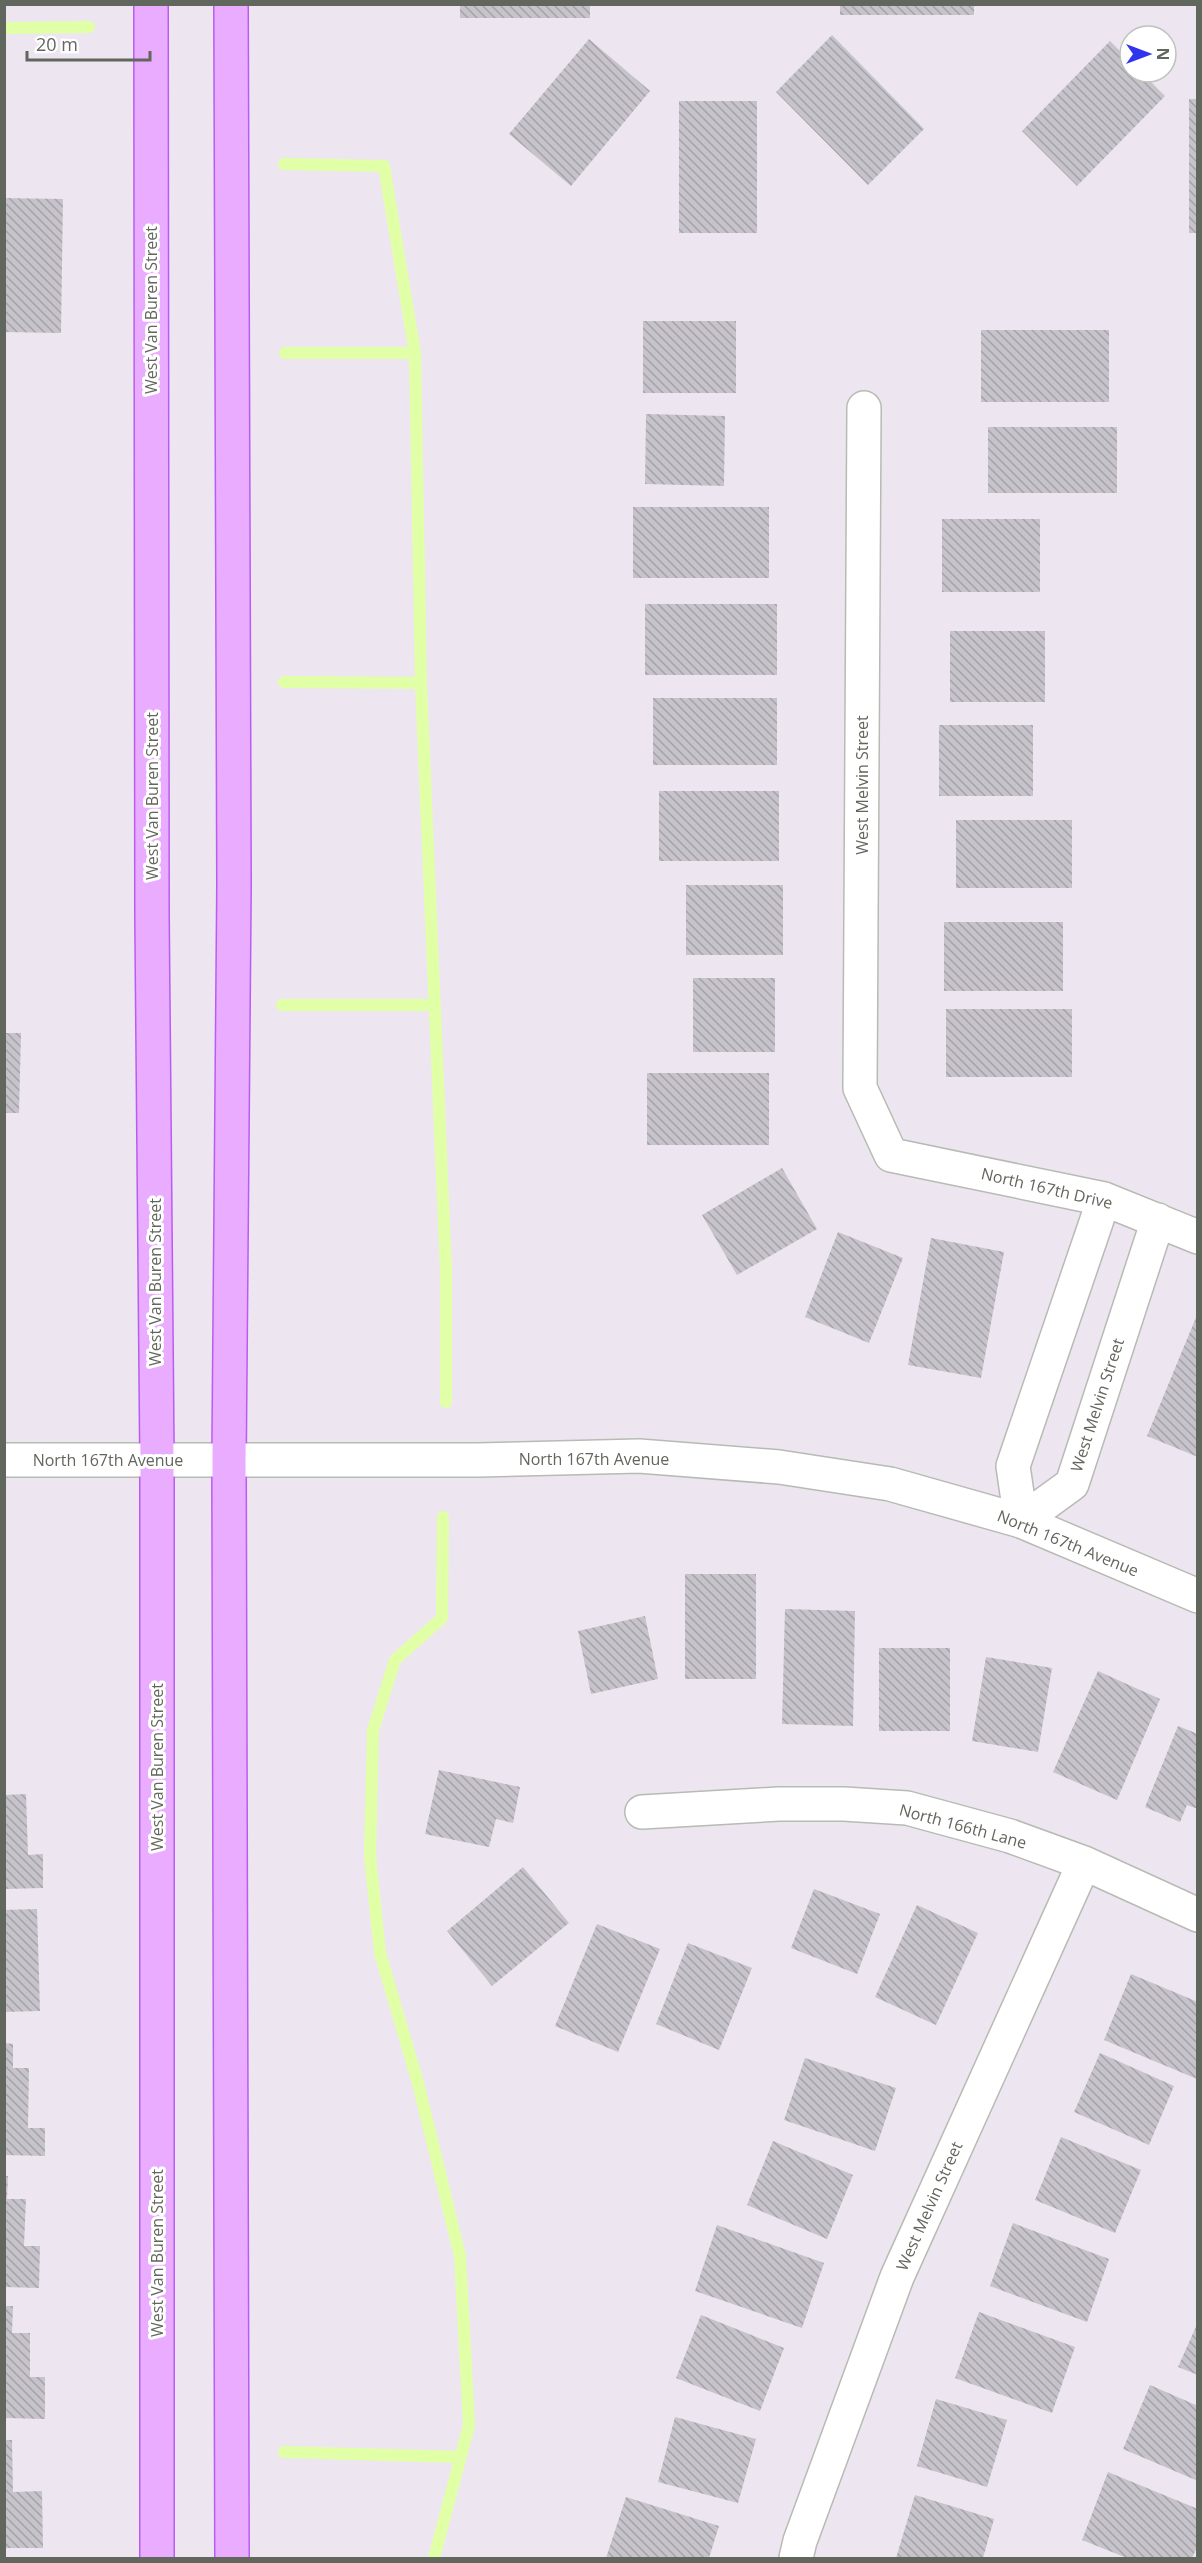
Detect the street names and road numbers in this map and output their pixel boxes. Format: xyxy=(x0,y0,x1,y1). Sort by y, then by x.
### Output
street label: West Van Buren Street xyxy=(140,226,162,394)
street label: West Van Buren Street xyxy=(141,712,163,880)
street label: West Melvin Street xyxy=(851,715,873,855)
street label: North 167th Drive xyxy=(979,1162,1115,1214)
street label: West Van Buren Street xyxy=(144,1198,166,1366)
street label: West Melvin Street xyxy=(1065,1335,1129,1475)
street label: North 167th Avenue xyxy=(519,1448,669,1470)
street label: North 167th Avenue xyxy=(33,1449,183,1471)
street label: North 167th Avenue xyxy=(994,1505,1142,1581)
street label: West Van Buren Street xyxy=(146,1683,168,1851)
street label: North 166th Lane xyxy=(897,1798,1029,1854)
street label: West Melvin Street xyxy=(891,2138,968,2274)
street label: West Van Buren Street xyxy=(146,2169,168,2337)

